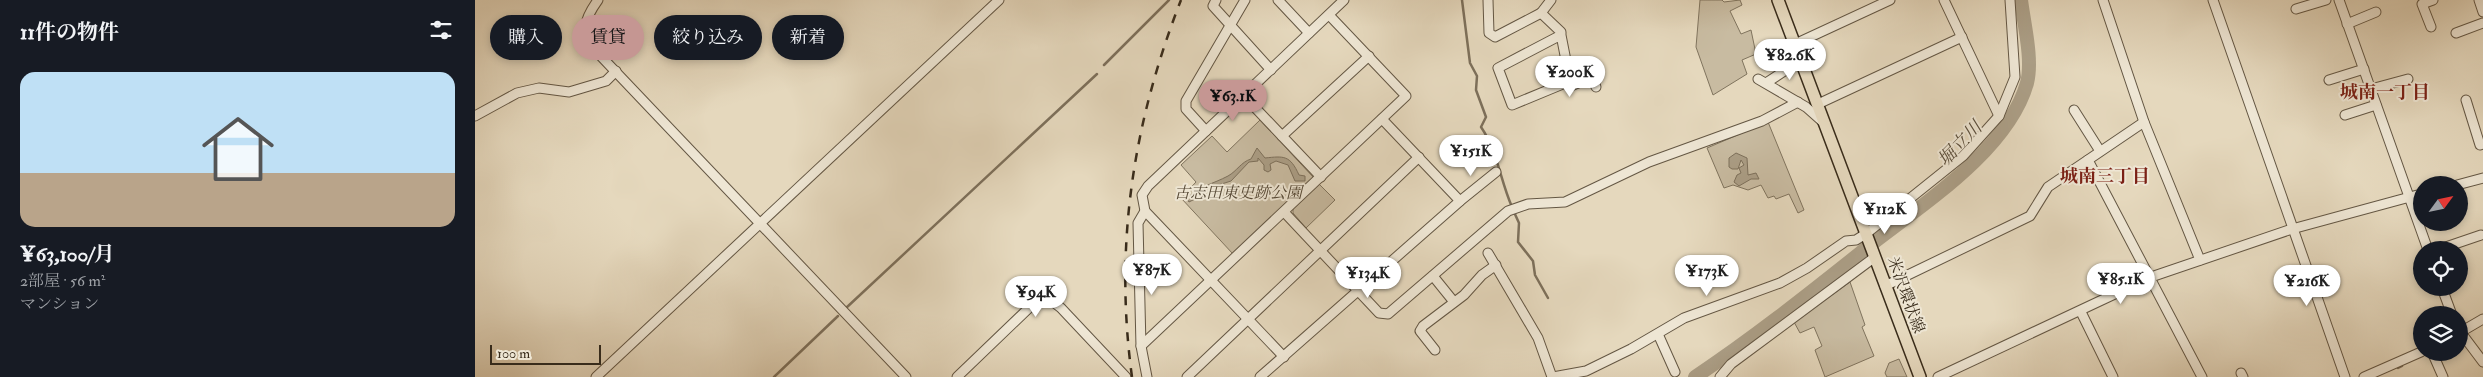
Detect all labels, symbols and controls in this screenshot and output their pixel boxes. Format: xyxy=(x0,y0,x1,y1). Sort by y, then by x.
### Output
chip: 購入 xyxy=(490,15,562,60)
chip: 賃貸 xyxy=(572,15,644,60)
chip: 絞り込み xyxy=(654,15,762,60)
chip: 新着 xyxy=(772,15,844,60)
icon: filters xyxy=(427,16,455,44)
text: 11件の物件 xyxy=(20,19,119,46)
pin: ¥82.6K xyxy=(1749,38,1831,81)
text: ¥82.6K xyxy=(1765,45,1815,65)
pin: ¥200K xyxy=(1535,56,1605,98)
text: ¥200K xyxy=(1546,62,1594,82)
pin: ¥63.1K xyxy=(1192,80,1274,122)
district label: 城南一丁目 xyxy=(2340,81,2430,104)
text: ¥63.1K xyxy=(1210,86,1256,106)
icon: home xyxy=(193,104,283,194)
water label: 堀立川 xyxy=(1933,115,1988,171)
pin: ¥151K xyxy=(1436,134,1506,177)
text: ¥151K xyxy=(1450,141,1492,161)
district label: 城南三丁目 xyxy=(2060,165,2150,188)
north arrow xyxy=(2413,176,2467,231)
map controls xyxy=(2413,176,2468,361)
park label: 古志田東史跡公園 xyxy=(1174,183,1305,203)
pin: ¥112K xyxy=(1850,192,1920,235)
text: ¥112K xyxy=(1864,199,1906,219)
text: ¥63,100/月 xyxy=(20,241,115,268)
button: locate xyxy=(2413,241,2468,296)
pin: ¥87K xyxy=(1122,254,1182,296)
pin: ¥173K xyxy=(1672,254,1742,297)
street label: 米沢環状線 xyxy=(1883,254,1929,336)
pin: ¥134K xyxy=(1333,256,1403,299)
text: ¥87K xyxy=(1133,260,1171,280)
text: ¥173K xyxy=(1686,261,1728,281)
pin: ¥85.1K xyxy=(2080,262,2162,305)
text: ¥134K xyxy=(1346,263,1390,283)
pin: ¥216K xyxy=(2272,264,2342,307)
text: ¥85.1K xyxy=(2098,269,2144,289)
text: 2部屋 · 56 m² xyxy=(20,271,105,291)
text: ¥216K xyxy=(2284,271,2330,291)
pin: ¥94K xyxy=(1006,276,1066,318)
text: ¥94K xyxy=(1016,282,1056,302)
text: マンション xyxy=(20,294,99,314)
button: layers xyxy=(2413,306,2468,361)
scale bar xyxy=(490,342,601,365)
text: 100 m xyxy=(497,345,530,362)

